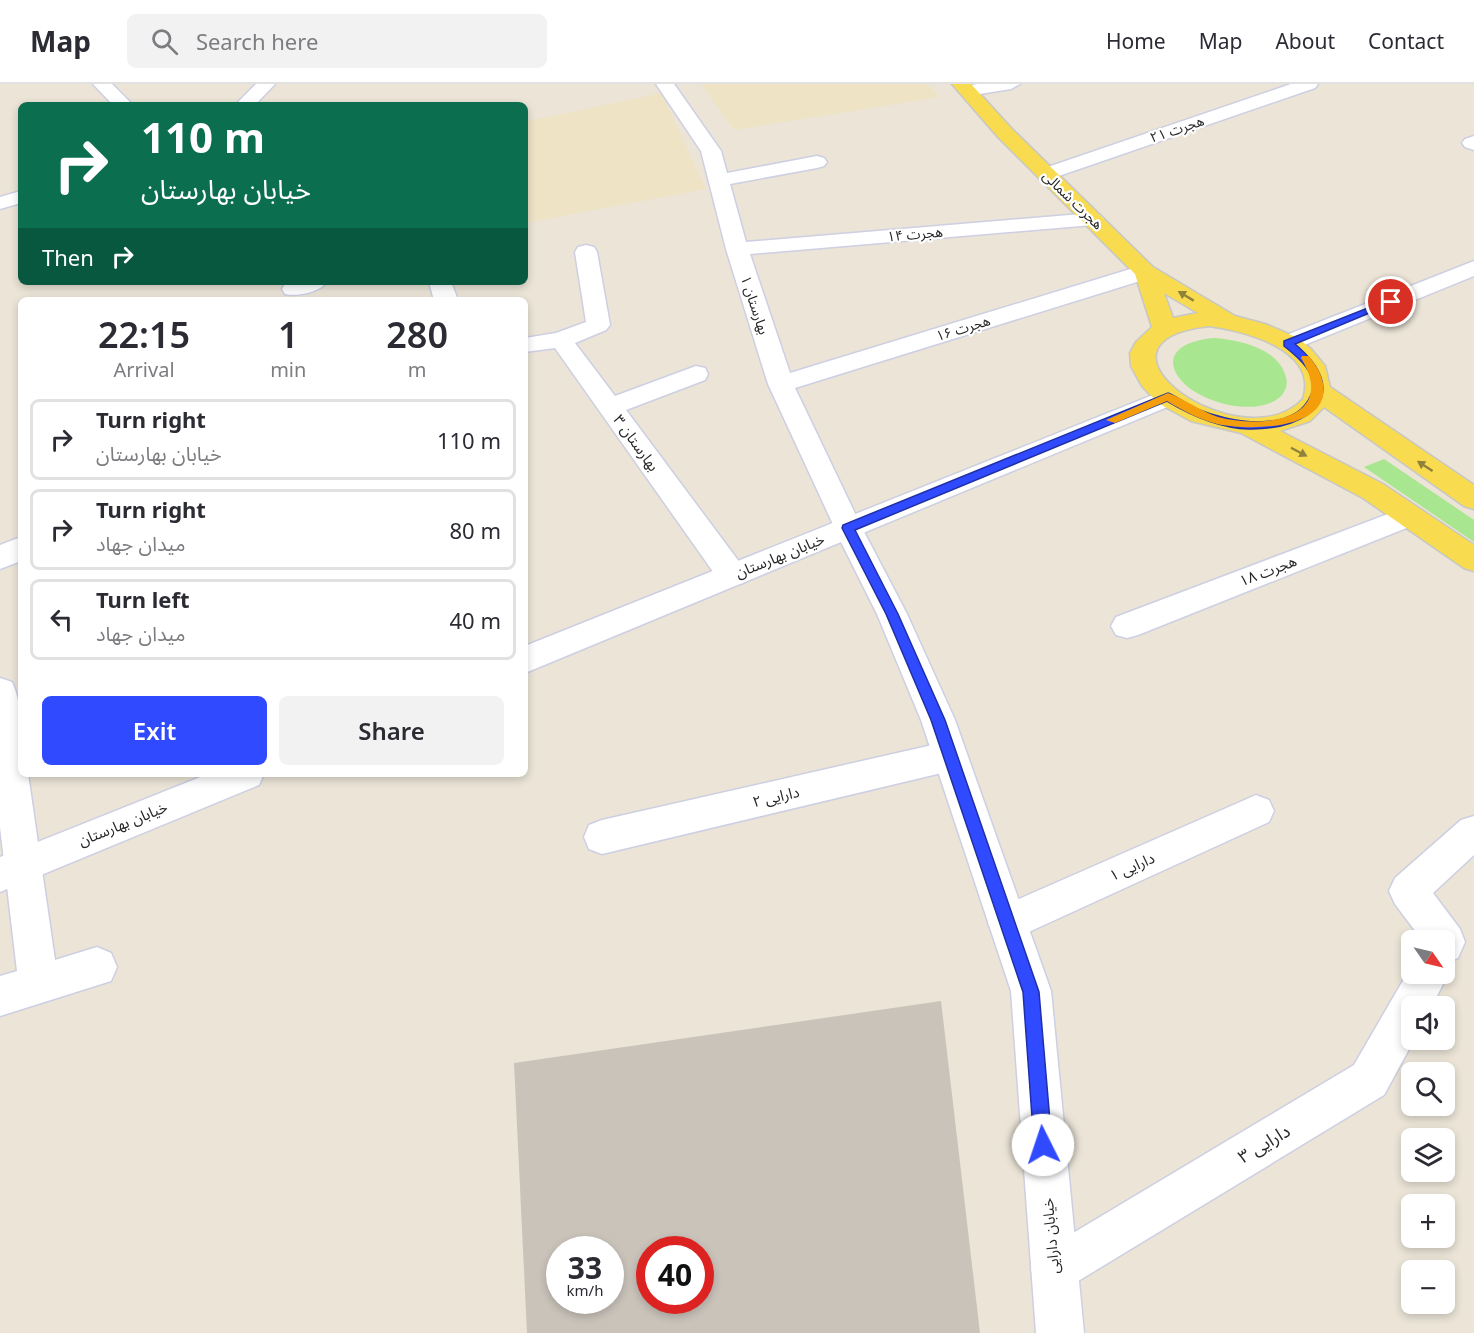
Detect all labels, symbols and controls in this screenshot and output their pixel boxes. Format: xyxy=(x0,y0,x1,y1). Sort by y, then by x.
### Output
search box xyxy=(127,14,547,68)
text: Map xyxy=(30,22,91,60)
icon: search xyxy=(148,25,181,58)
text: Search here xyxy=(196,26,318,56)
text: Home xyxy=(1106,27,1166,55)
text: Map xyxy=(1199,27,1242,55)
text: About xyxy=(1275,27,1335,55)
text: Contact xyxy=(1368,27,1444,55)
text: 110 m xyxy=(141,108,265,165)
street label: هجرت ۲۱ xyxy=(1147,110,1206,147)
icon: right xyxy=(42,126,120,204)
street label: هجرت شمالی xyxy=(1039,166,1108,233)
text: خیابان بهارستان xyxy=(141,170,311,207)
street label: هجرت ۱۴ xyxy=(886,222,944,245)
icon: right xyxy=(106,240,139,273)
text: Then xyxy=(42,242,94,272)
street label: بهارستان ۱ xyxy=(737,273,774,337)
pin xyxy=(1365,276,1416,327)
icon: arrive xyxy=(1374,285,1407,318)
one-way arrow xyxy=(1178,291,1194,302)
text: 22:15 xyxy=(98,310,190,359)
text: 1 xyxy=(278,310,299,359)
text: 280 xyxy=(386,310,448,359)
street label: هجرت ۱۶ xyxy=(933,310,992,345)
text: Arrival xyxy=(114,356,175,383)
text: min xyxy=(270,356,306,383)
text: m xyxy=(408,356,427,383)
text: Turn right xyxy=(96,404,206,434)
street label: بهارستان ۳ xyxy=(609,410,664,475)
icon: right xyxy=(45,423,78,456)
text: 110 m xyxy=(437,425,501,455)
text: خیابان بهارستان xyxy=(96,440,222,467)
one-way arrow xyxy=(1290,447,1308,457)
one-way arrow xyxy=(1417,461,1433,472)
text: Turn right xyxy=(96,494,206,524)
icon: right xyxy=(45,513,78,546)
text: 80 m xyxy=(450,515,501,545)
street label: خیابان بهارستان xyxy=(732,528,827,582)
text: میدان جهاد xyxy=(96,530,186,557)
street label: هجرت ۱۸ xyxy=(1236,550,1299,590)
text: Turn left xyxy=(96,584,190,614)
icon: left xyxy=(45,603,78,636)
text: 40 m xyxy=(450,605,501,635)
text: میدان جهاد xyxy=(96,620,186,647)
button: Exit xyxy=(42,696,267,765)
button: Share xyxy=(279,696,504,765)
street label: دارایی ۲ xyxy=(750,781,801,811)
street label: خیابان بهارستان xyxy=(75,796,170,850)
street label: دارایی ۱ xyxy=(1106,847,1157,885)
north arrow xyxy=(1401,930,1455,984)
map controls xyxy=(1401,930,1455,1314)
button: sound xyxy=(1401,996,1455,1050)
button: search xyxy=(1401,1062,1455,1116)
position arrow xyxy=(1011,1113,1075,1177)
street label: دارایی ۳ xyxy=(1233,1118,1294,1168)
button: layers xyxy=(1401,1128,1455,1182)
button: + xyxy=(1401,1194,1455,1248)
street label: خیابان دارایی xyxy=(1037,1197,1063,1275)
speed limit sign: 40 xyxy=(636,1236,714,1314)
text: 33 xyxy=(568,1247,602,1288)
button: − xyxy=(1401,1260,1455,1314)
text: km/h xyxy=(567,1280,603,1300)

